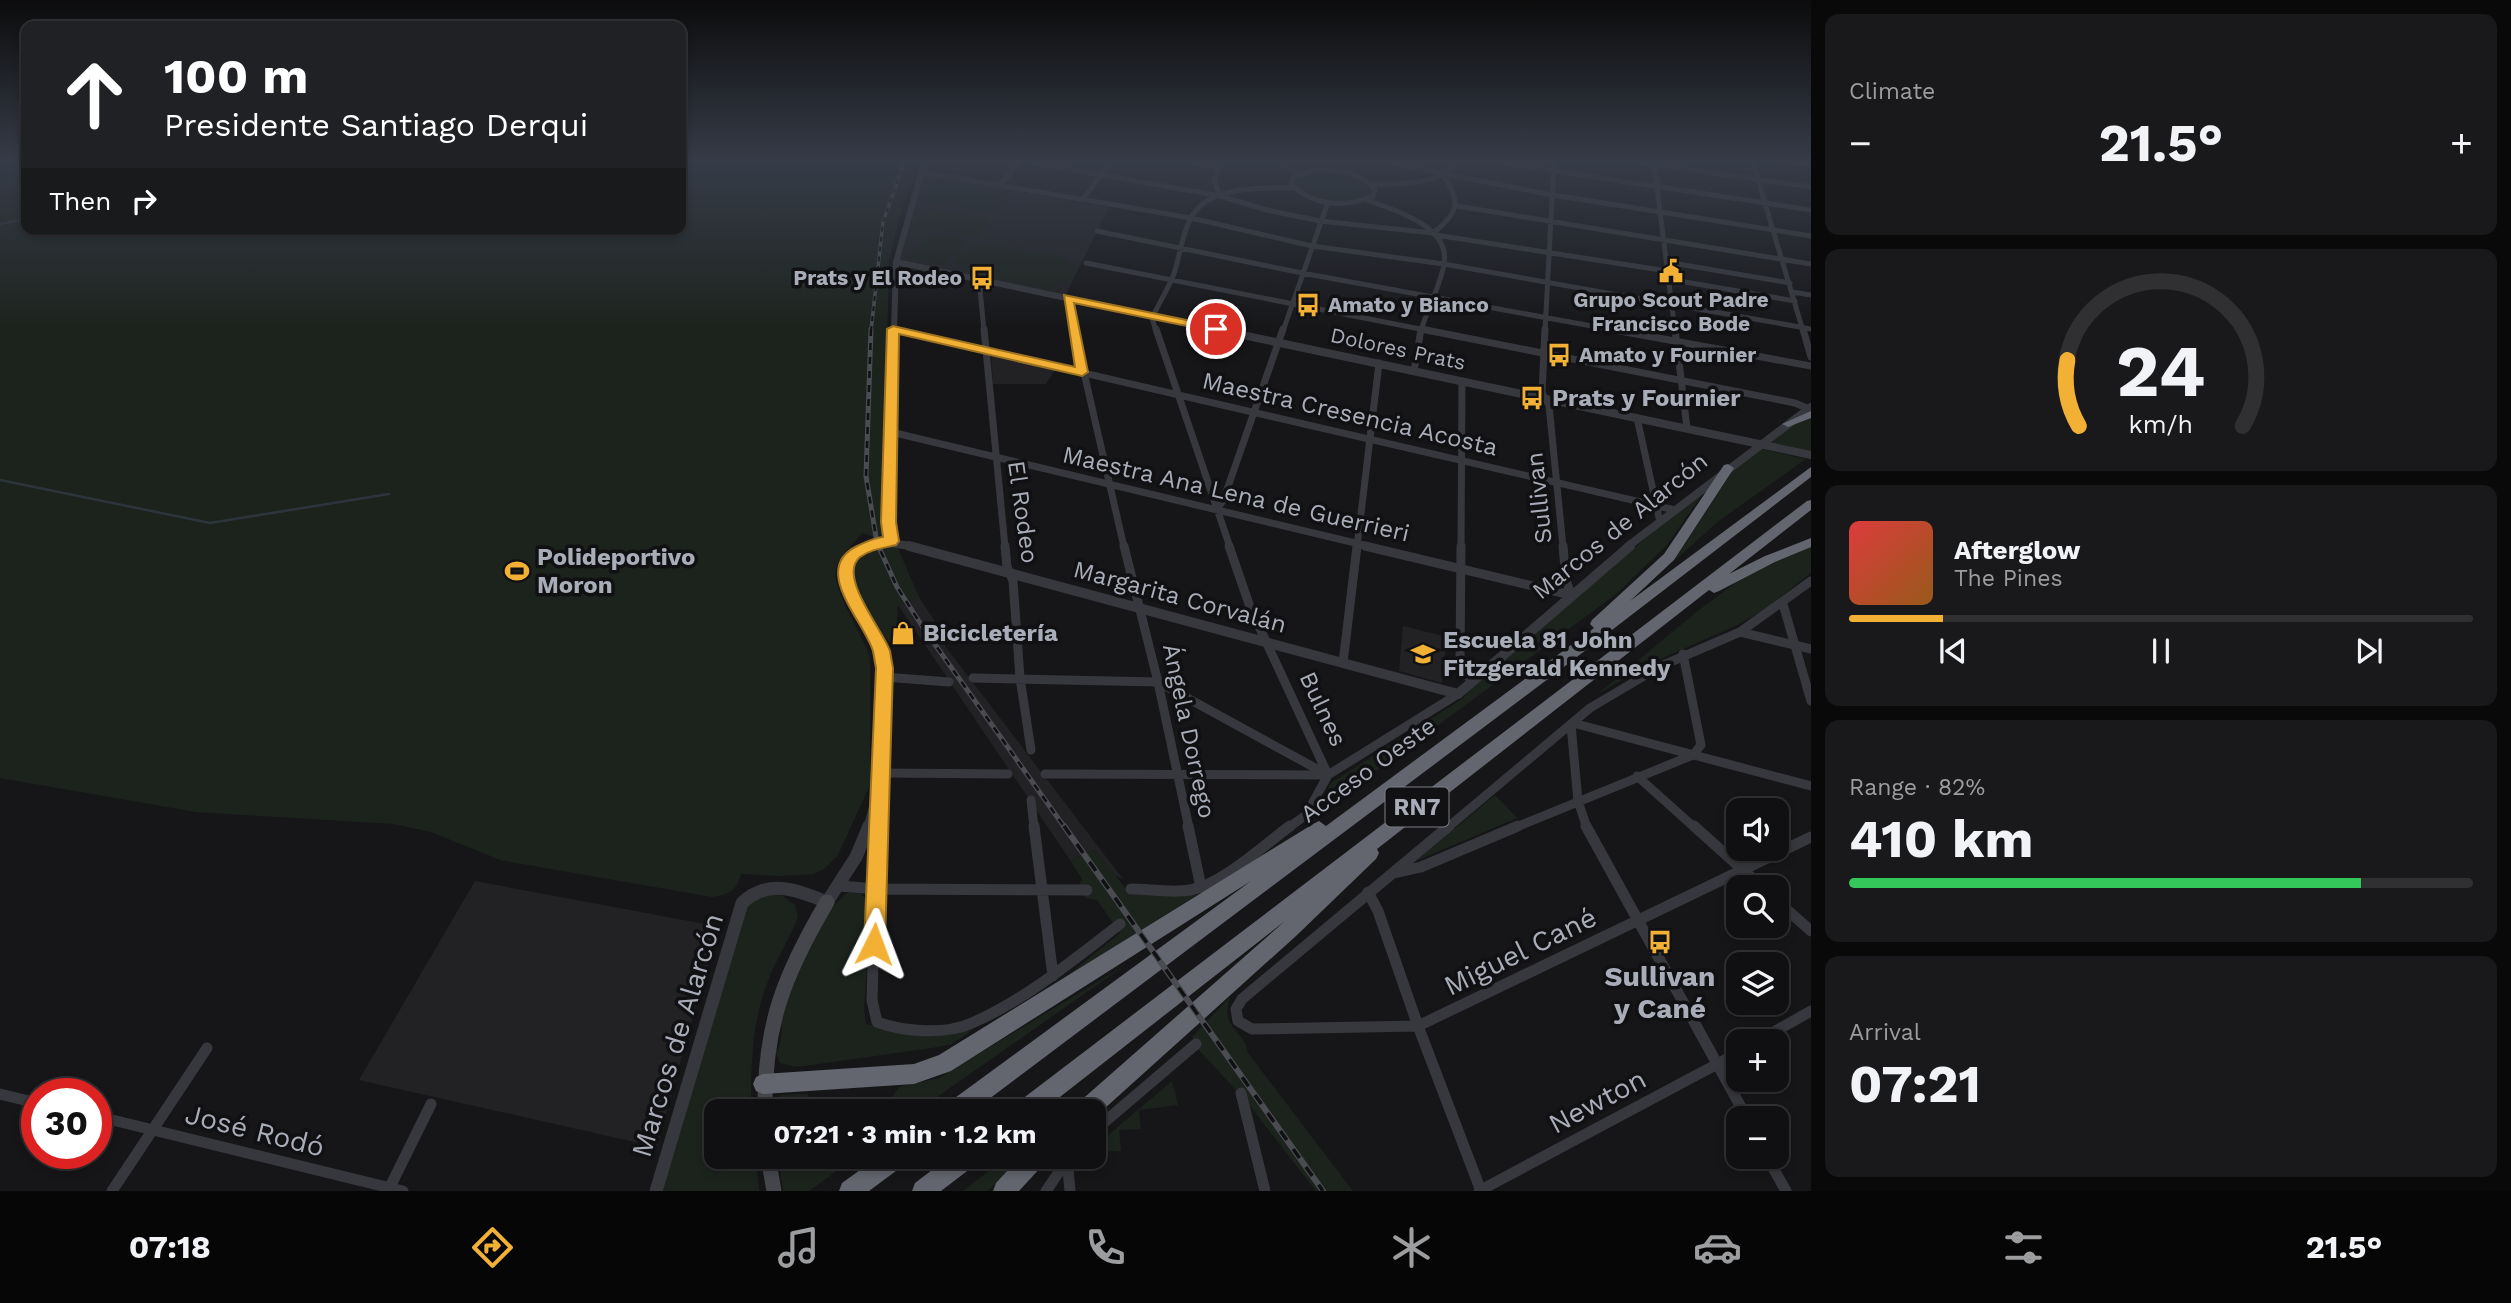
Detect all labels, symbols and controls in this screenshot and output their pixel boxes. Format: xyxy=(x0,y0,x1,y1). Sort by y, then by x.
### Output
text: 100 m xyxy=(164,47,308,105)
icon: ahead xyxy=(49,49,140,140)
text: Climate xyxy=(1849,78,1935,105)
text: Presidente Santiago Derqui xyxy=(164,106,588,144)
text: 21.5° xyxy=(2099,113,2223,174)
text: − xyxy=(1849,121,1872,165)
text: + xyxy=(2450,121,2473,165)
icon: right xyxy=(125,182,163,220)
text: Then xyxy=(49,186,111,216)
public building icon: Grupo Scout Padre Francisco Bode xyxy=(1657,257,1685,285)
bus stop icon: Prats y El Rodeo xyxy=(968,264,996,292)
place label: Prats y El Rodeo xyxy=(793,265,962,290)
place label: Grupo Scout Padre Francisco Bode xyxy=(1573,287,1769,336)
bus stop icon: Amato y Bianco xyxy=(1294,291,1322,319)
place label: Amato y Bianco xyxy=(1328,292,1489,317)
pin xyxy=(1186,299,1246,359)
icon: arrive xyxy=(1197,310,1235,348)
street label: Dolores Prats xyxy=(1328,322,1468,375)
text: 24 xyxy=(2116,329,2206,415)
bus stop icon: Amato y Fournier xyxy=(1545,341,1573,369)
place label: Amato y Fournier xyxy=(1579,342,1756,367)
street label: Maestra Cresencia Acosta xyxy=(1200,366,1500,462)
bus stop icon: Prats y Fournier xyxy=(1518,384,1546,412)
place label: Prats y Fournier xyxy=(1552,384,1741,412)
text: km/h xyxy=(2129,410,2193,439)
street label: Maestra Ana Lena de Guerrieri xyxy=(1060,440,1412,548)
street label: Marcos de Alarcón xyxy=(1527,447,1713,605)
street label: Sullivan xyxy=(1520,451,1558,545)
street label: El Rodeo xyxy=(1002,459,1044,565)
text: Afterglow xyxy=(1954,535,2080,565)
place label: Polideportivo Moron xyxy=(537,543,695,599)
street label: Margarita Corvalán xyxy=(1071,555,1289,639)
sports icon: Polideportivo Moron xyxy=(503,557,531,585)
text: The Pines xyxy=(1954,565,2063,592)
shop icon: Bicicletería xyxy=(889,619,917,647)
place label: Bicicletería xyxy=(923,619,1058,647)
place label: Escuela 81 John Fitzgerald Kennedy xyxy=(1443,626,1671,682)
icon: previous xyxy=(1934,632,1972,670)
icon: pause xyxy=(2142,632,2180,670)
icon: next xyxy=(2350,632,2388,670)
school or university icon: Escuela 81 John Fitzgerald Kennedy xyxy=(1409,640,1437,668)
street label: Ángela Dorrego xyxy=(1157,641,1221,821)
street label: Bulnes xyxy=(1294,667,1352,751)
street label: Acceso Oeste xyxy=(1295,712,1441,828)
text: Range · 82% xyxy=(1849,774,1985,801)
road number: RN7 xyxy=(1386,788,1448,827)
map controls xyxy=(1726,798,1789,1169)
button: sound xyxy=(1726,798,1789,861)
text: 410 km xyxy=(1849,809,2033,870)
button: search xyxy=(1726,875,1789,938)
street label: Miguel Cané xyxy=(1439,900,1602,1003)
position arrow xyxy=(837,907,911,981)
street label: Marcos de Alarcón xyxy=(625,909,730,1161)
bus stop icon: Sullivan y Cané xyxy=(1646,928,1674,956)
button: layers xyxy=(1726,952,1789,1015)
place label: Sullivan y Cané xyxy=(1605,960,1715,1025)
text: Arrival xyxy=(1849,1019,1921,1046)
button: + xyxy=(1726,1029,1789,1092)
text: 07:21 xyxy=(1849,1054,1981,1115)
street label: Newton xyxy=(1543,1062,1652,1141)
speed limit sign: 30 xyxy=(21,1078,112,1169)
street label: José Rodó xyxy=(182,1097,328,1164)
button: − xyxy=(1726,1106,1789,1169)
text: 07:21 · 3 min · 1.2 km xyxy=(773,1119,1037,1149)
icon: directions xyxy=(468,1223,517,1272)
icon: music xyxy=(774,1223,823,1272)
icon: phone xyxy=(1081,1223,1130,1272)
icon: climate xyxy=(1387,1223,1436,1272)
icon: car xyxy=(1693,1223,1742,1272)
icon: filters xyxy=(1999,1223,2048,1272)
text: 07:18 xyxy=(129,1228,211,1266)
text: 21.5° xyxy=(2306,1228,2382,1266)

